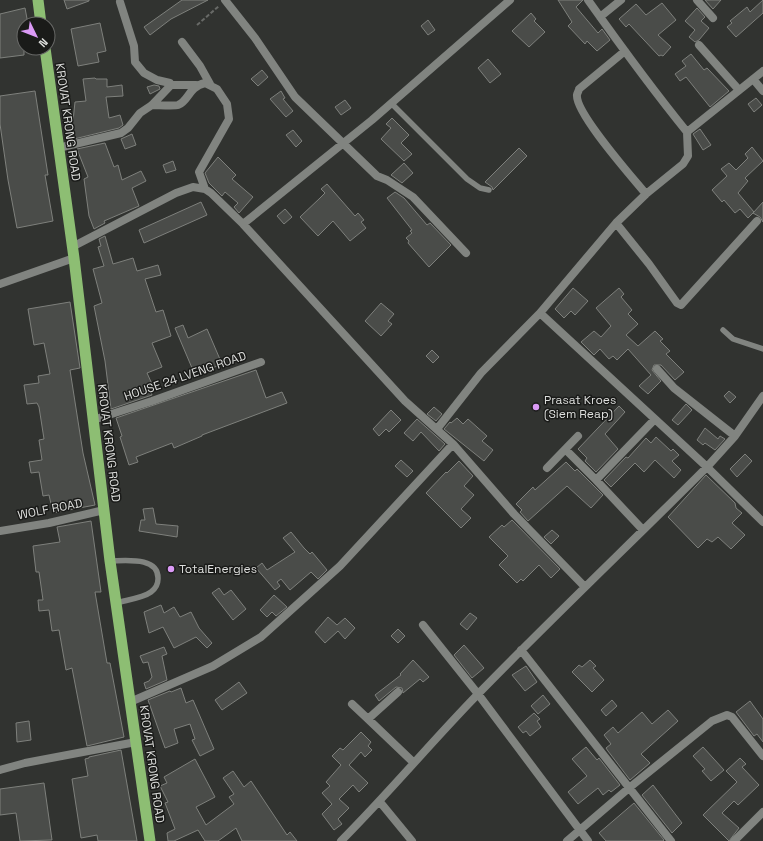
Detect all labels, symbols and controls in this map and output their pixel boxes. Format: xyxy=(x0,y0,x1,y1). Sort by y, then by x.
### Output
north arrow xyxy=(16,16,56,56)
text: N xyxy=(36,35,51,50)
street label: KROVAT KRONG ROAD xyxy=(52,62,84,182)
street label: HOUSE 24 LVENG ROAD xyxy=(122,348,248,404)
street label: KROVAT KRONG ROAD xyxy=(94,383,124,503)
place label: Prasat Kroes (Siem Reap) xyxy=(544,392,616,422)
marker: Prasat Kroes (Siem Reap) xyxy=(531,402,541,412)
street label: WOLF ROAD xyxy=(16,495,84,523)
place label: TotalEnergies xyxy=(179,561,257,577)
marker: TotalEnergies xyxy=(166,564,176,574)
street label: KROVAT KRONG ROAD xyxy=(136,704,168,824)

